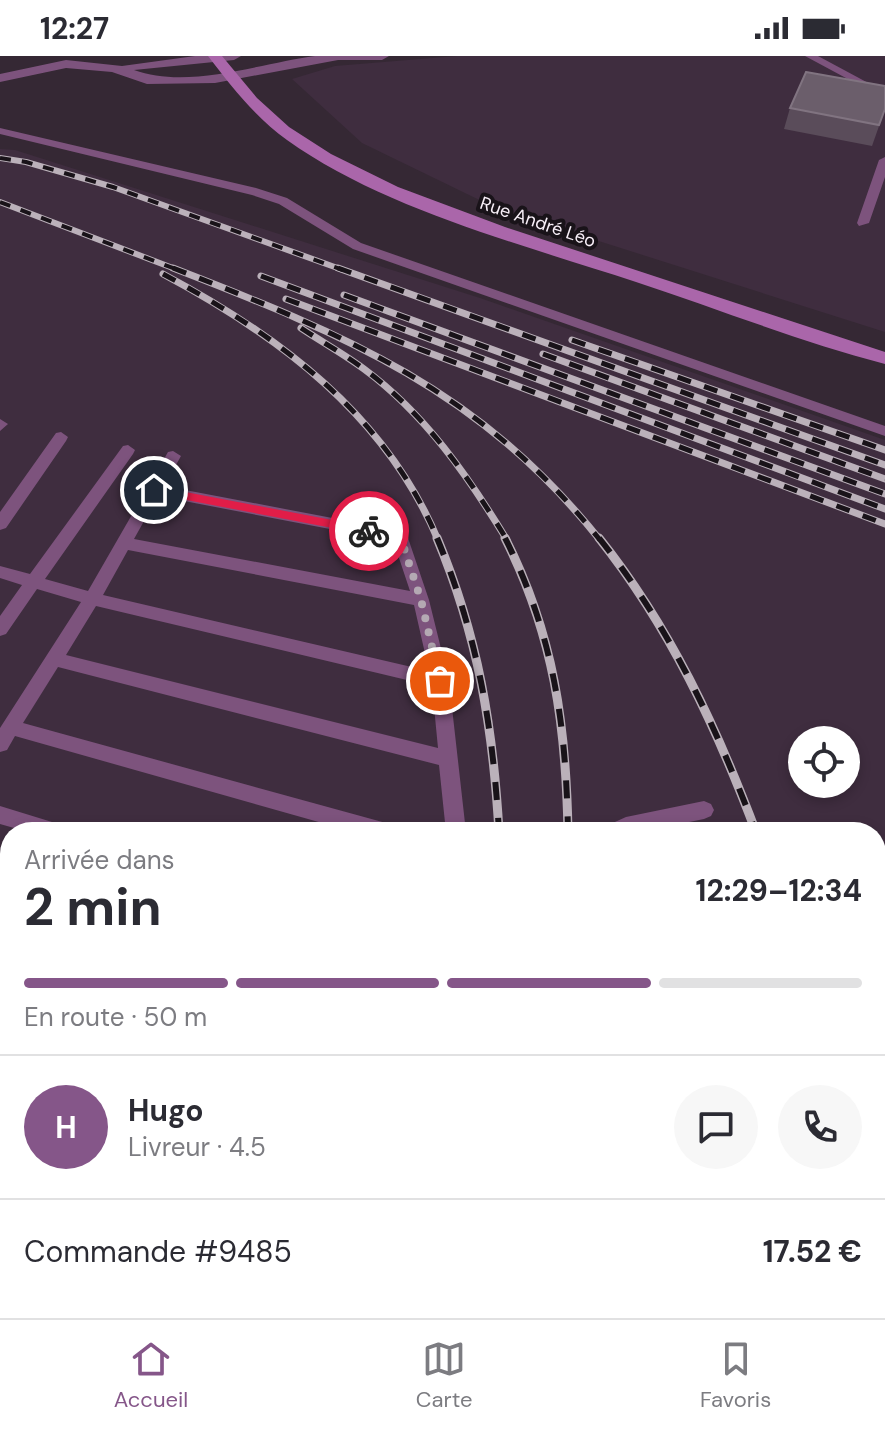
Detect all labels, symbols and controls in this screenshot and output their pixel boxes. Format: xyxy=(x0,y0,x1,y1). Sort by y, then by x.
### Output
text: 12:27 xyxy=(40,9,109,48)
street label: Rue André Léo xyxy=(477,191,599,253)
pin xyxy=(120,456,188,524)
icon: home xyxy=(132,468,176,512)
courier xyxy=(329,491,409,571)
icon: bike xyxy=(347,509,391,553)
pin xyxy=(406,647,474,715)
icon: bag xyxy=(418,659,462,703)
map controls xyxy=(788,726,860,798)
button: locate xyxy=(788,726,860,798)
text: Arrivée dans xyxy=(24,843,175,877)
text: 12:29–12:34 xyxy=(696,871,862,910)
text: 2 min xyxy=(24,873,162,941)
text: En route · 50 m xyxy=(24,1000,207,1034)
button: chat xyxy=(674,1085,758,1169)
button: phone xyxy=(778,1085,862,1169)
text: Hugo xyxy=(128,1091,203,1130)
text: H xyxy=(55,1108,77,1147)
text: Livreur · 4.5 xyxy=(128,1130,266,1164)
text: Commande #9485 xyxy=(24,1232,292,1271)
text: 17.52 € xyxy=(763,1232,862,1271)
tab: Accueil xyxy=(114,1337,188,1414)
tab: Carte xyxy=(416,1337,473,1414)
tab: Favoris xyxy=(700,1337,771,1414)

